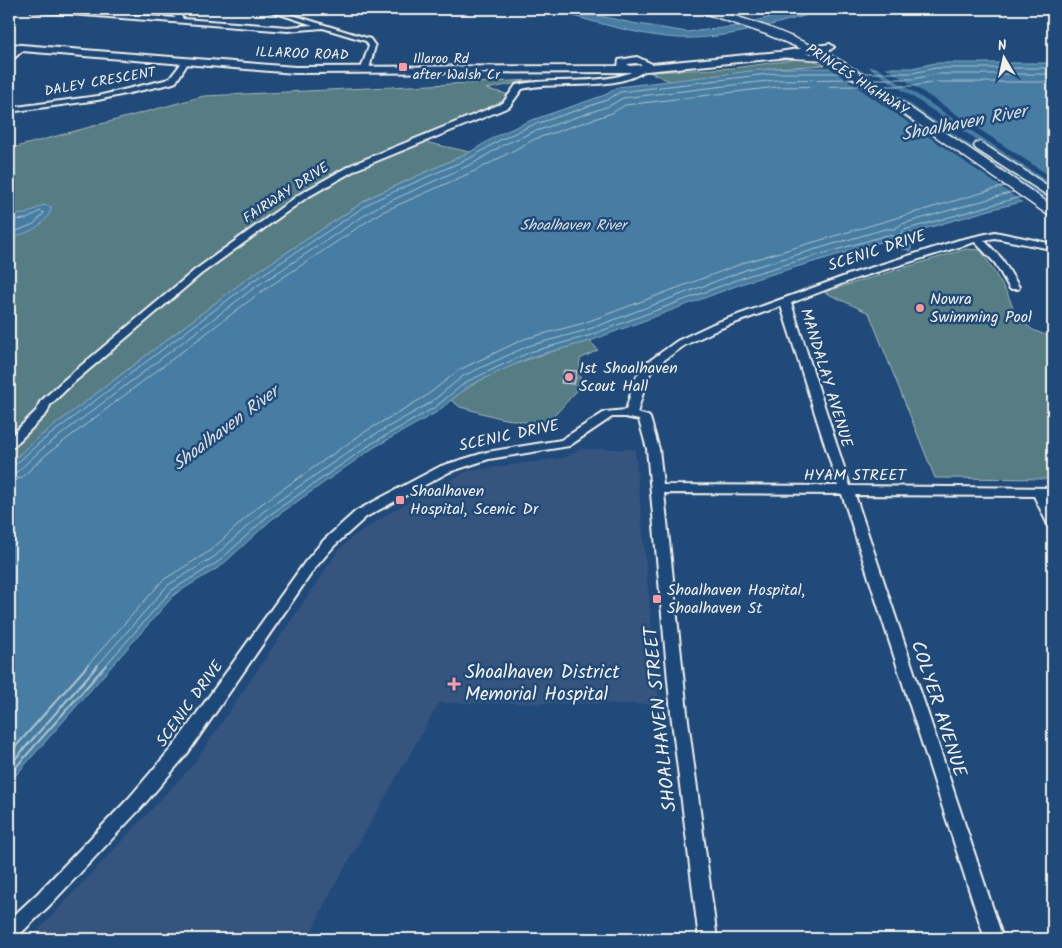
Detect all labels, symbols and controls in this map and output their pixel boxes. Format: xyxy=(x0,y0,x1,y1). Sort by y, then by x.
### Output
north arrow xyxy=(980,32,1030,82)
text: N xyxy=(996,35,1008,58)
street label: PRINCES HIGHWAY xyxy=(801,39,913,122)
street label: ILLAROO ROAD xyxy=(255,41,349,67)
place label: Illaroo Rd after Walsh Cr xyxy=(413,48,501,86)
street label: DALEY CRESCENT xyxy=(43,61,159,103)
marker: Illaroo Rd after Walsh Cr xyxy=(397,61,409,73)
water label: Shoalhaven River xyxy=(899,97,1033,150)
street label: FAIRWAY DRIVE xyxy=(239,156,334,229)
water label: Shoalhaven River xyxy=(520,214,629,238)
street label: SCENIC DRIVE xyxy=(825,223,930,279)
place label: Nowra Swimming Pool xyxy=(930,287,1032,330)
marker: Nowra Swimming Pool xyxy=(914,302,926,314)
street label: MANDALAY AVENUE xyxy=(793,305,859,451)
place label: 1st Shoalhaven Scout Hall xyxy=(579,356,678,399)
marker: 1st Shoalhaven Scout Hall xyxy=(563,371,575,383)
water label: Shoalhaven River xyxy=(166,377,289,479)
street label: SCENIC DRIVE xyxy=(457,413,562,459)
street label: HYAM STREET xyxy=(804,463,908,488)
place label: Shoalhaven Hospital, Scenic Dr xyxy=(410,479,540,522)
marker: Shoalhaven Hospital, Scenic Dr xyxy=(394,494,406,506)
place label: Shoalhaven Hospital, Shoalhaven St xyxy=(667,578,805,621)
marker: Shoalhaven Hospital, Shoalhaven St xyxy=(651,593,663,605)
street label: SHOALHAVEN STREET xyxy=(636,623,686,813)
street label: COLYER AVENUE xyxy=(902,637,975,782)
street label: SCENIC DRIVE xyxy=(150,655,230,752)
place label: Shoalhaven District Memorial Hospital xyxy=(465,658,620,710)
marker: Shoalhaven District Memorial Hospital xyxy=(447,677,461,691)

